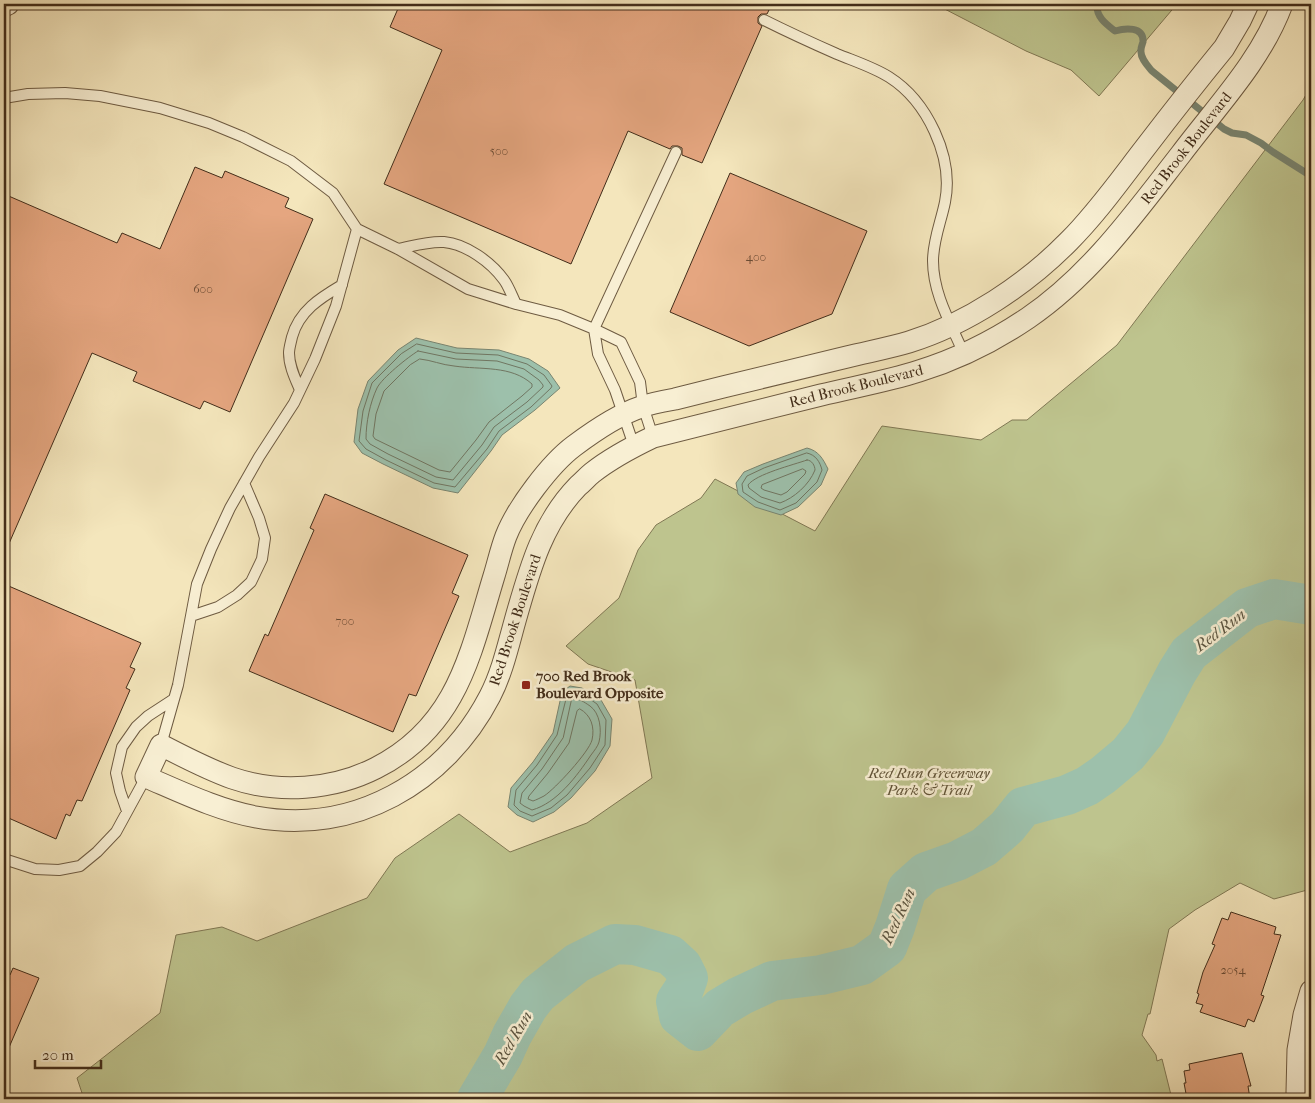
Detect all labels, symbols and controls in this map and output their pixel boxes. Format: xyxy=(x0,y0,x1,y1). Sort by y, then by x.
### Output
street label: Red Brook Boulevard xyxy=(1137,88,1236,208)
house number: 500 xyxy=(490,144,508,158)
house number: 400 xyxy=(746,250,766,264)
house number: 600 xyxy=(193,282,213,296)
street label: Red Brook Boulevard xyxy=(787,360,926,411)
street label: Red Brook Boulevard xyxy=(485,551,545,688)
water label: Red Run xyxy=(1190,605,1249,656)
house number: 700 xyxy=(336,614,355,628)
place label: 700 Red Brook Boulevard Opposite xyxy=(535,667,664,702)
marker: 700 Red Brook Boulevard Opposite xyxy=(520,679,532,691)
park label: Red Run Greenway Park & Trail xyxy=(867,764,991,799)
water label: Red Run xyxy=(877,885,919,948)
house number: 2054 xyxy=(1220,963,1246,977)
water label: Red Run xyxy=(490,1008,536,1069)
scale bar xyxy=(35,1038,101,1070)
text: 20 m xyxy=(42,1046,74,1064)

